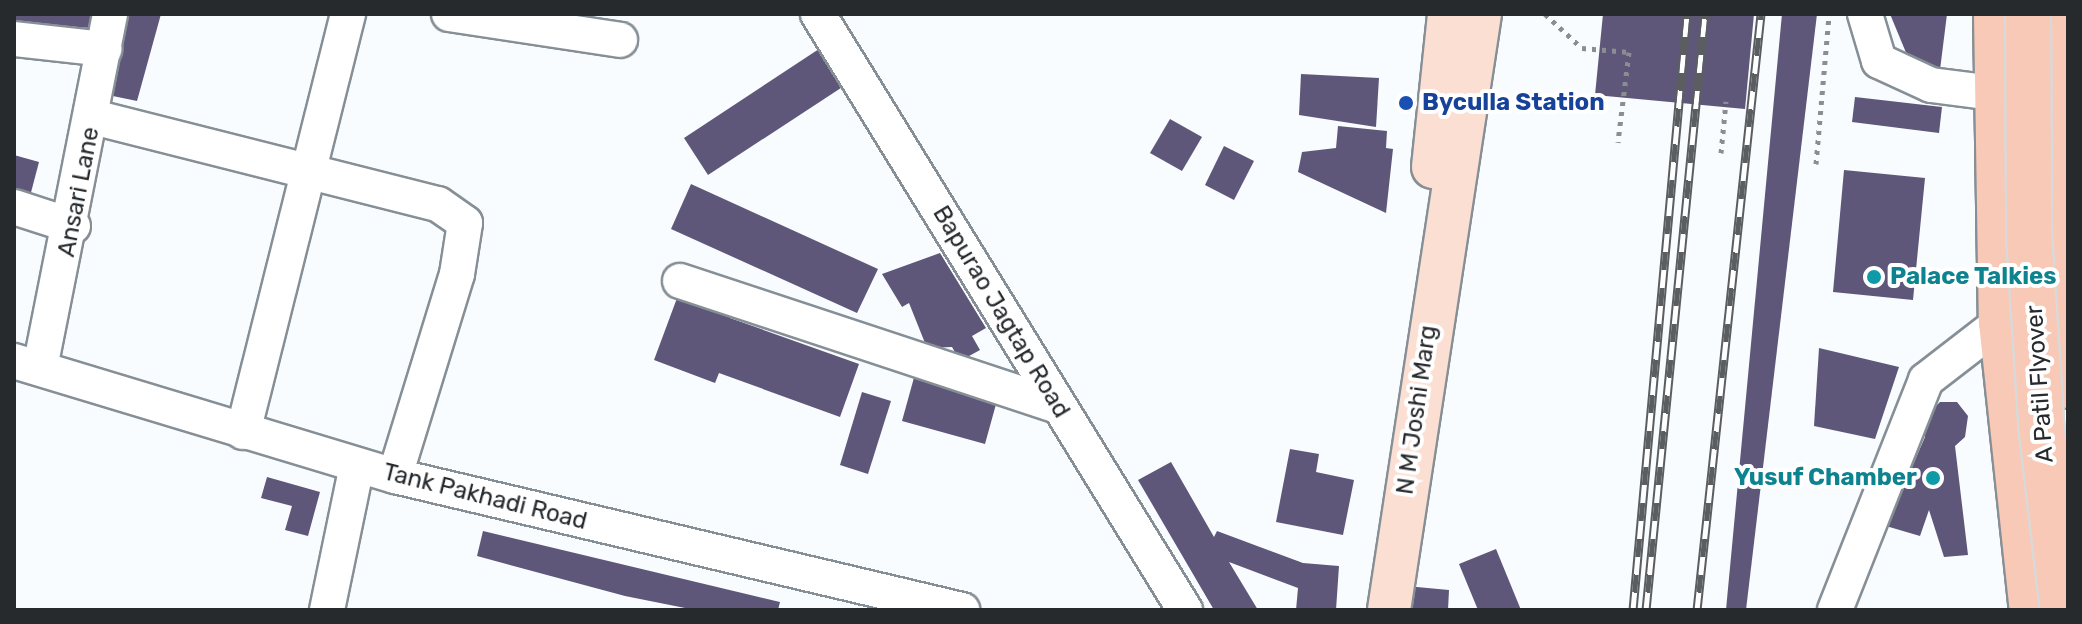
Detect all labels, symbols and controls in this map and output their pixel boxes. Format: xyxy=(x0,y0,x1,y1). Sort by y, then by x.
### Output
place label: Byculla Station xyxy=(1422,89,1605,117)
marker: Byculla Station xyxy=(1397,94,1415,112)
street label: Ansari Lane xyxy=(52,125,106,259)
street label: Bapurao Jagtap Road xyxy=(926,201,1076,423)
place label: Palace Talkies xyxy=(1890,263,2057,291)
marker: Palace Talkies xyxy=(1865,268,1883,286)
street label: A Patil Flyover xyxy=(2020,304,2060,464)
street label: N M Joshi Marg xyxy=(1391,324,1443,496)
street label: Tank Pakhadi Road xyxy=(380,458,590,536)
place label: Yusuf Chamber xyxy=(1733,464,1917,492)
marker: Yusuf Chamber xyxy=(1924,469,1942,487)

